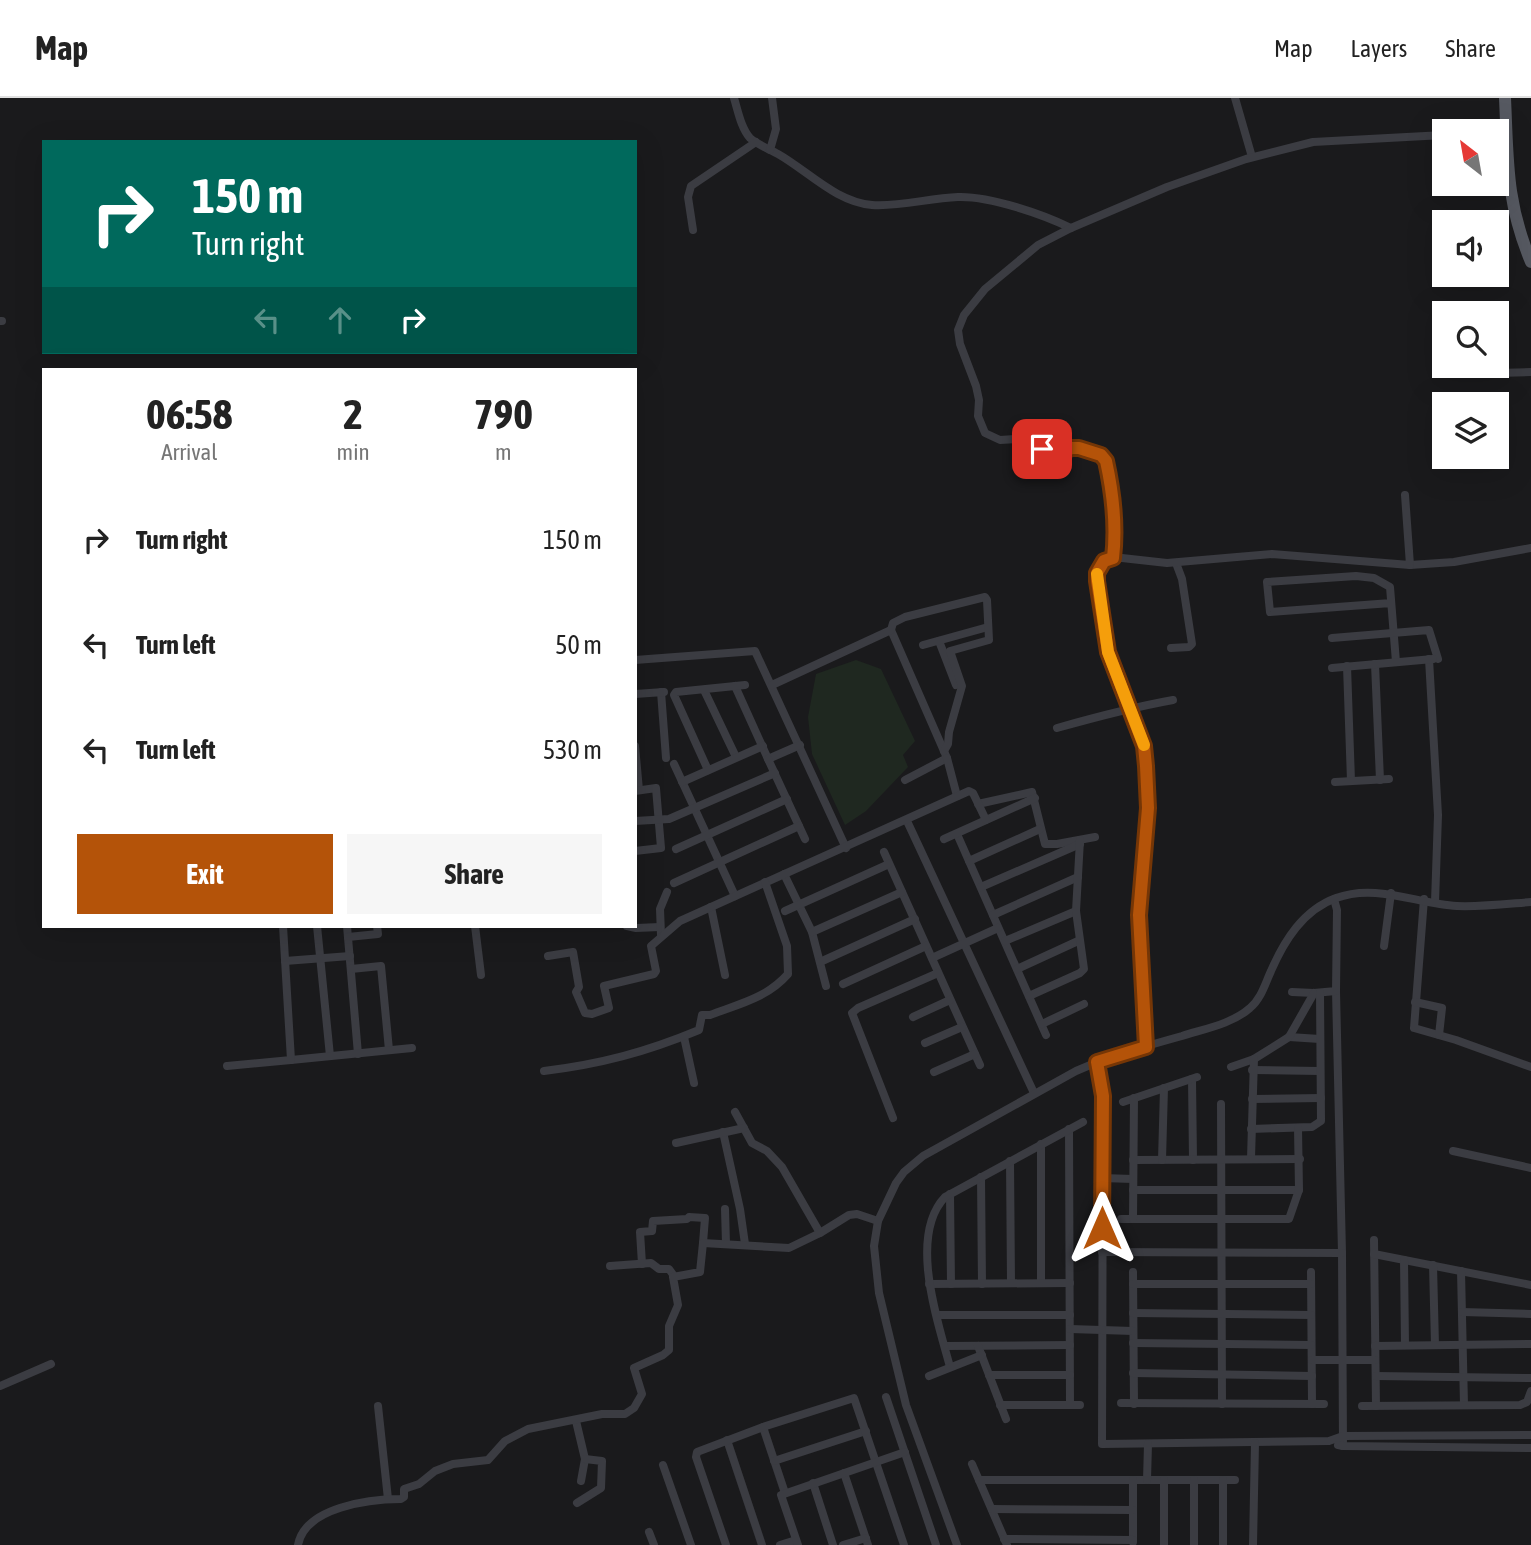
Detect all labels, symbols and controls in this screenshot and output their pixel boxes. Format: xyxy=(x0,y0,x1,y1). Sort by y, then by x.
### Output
text: Map xyxy=(35,29,88,67)
text: Map xyxy=(1274,35,1313,62)
text: Layers xyxy=(1351,35,1407,62)
text: Share xyxy=(1445,35,1496,62)
north arrow xyxy=(1432,119,1508,196)
map controls xyxy=(1432,119,1509,469)
text: 150 m xyxy=(192,167,303,223)
icon: right xyxy=(77,168,168,259)
button: sound xyxy=(1432,210,1509,287)
text: Turn right xyxy=(192,225,305,262)
icon: left xyxy=(248,301,286,339)
icon: ahead xyxy=(321,301,359,339)
icon: right xyxy=(394,301,432,339)
button: search xyxy=(1432,301,1509,378)
text: 06:58 xyxy=(146,390,233,438)
text: 2 xyxy=(343,390,363,438)
text: 790 xyxy=(474,390,533,438)
button: layers xyxy=(1432,392,1509,469)
pin xyxy=(1012,419,1072,479)
icon: arrive xyxy=(1023,430,1061,468)
text: Arrival xyxy=(161,439,217,465)
text: min xyxy=(337,439,370,465)
text: m xyxy=(495,439,512,465)
icon: right xyxy=(77,521,115,559)
text: Turn right xyxy=(136,525,227,555)
text: 150 m xyxy=(543,525,602,555)
icon: left xyxy=(77,626,115,664)
text: Turn left xyxy=(136,630,216,660)
text: 50 m xyxy=(555,630,602,660)
icon: left xyxy=(77,731,115,769)
text: Turn left xyxy=(136,735,216,765)
text: 530 m xyxy=(543,735,602,765)
button: Exit xyxy=(77,834,333,914)
button: Share xyxy=(347,834,602,914)
position arrow xyxy=(1065,1191,1139,1265)

